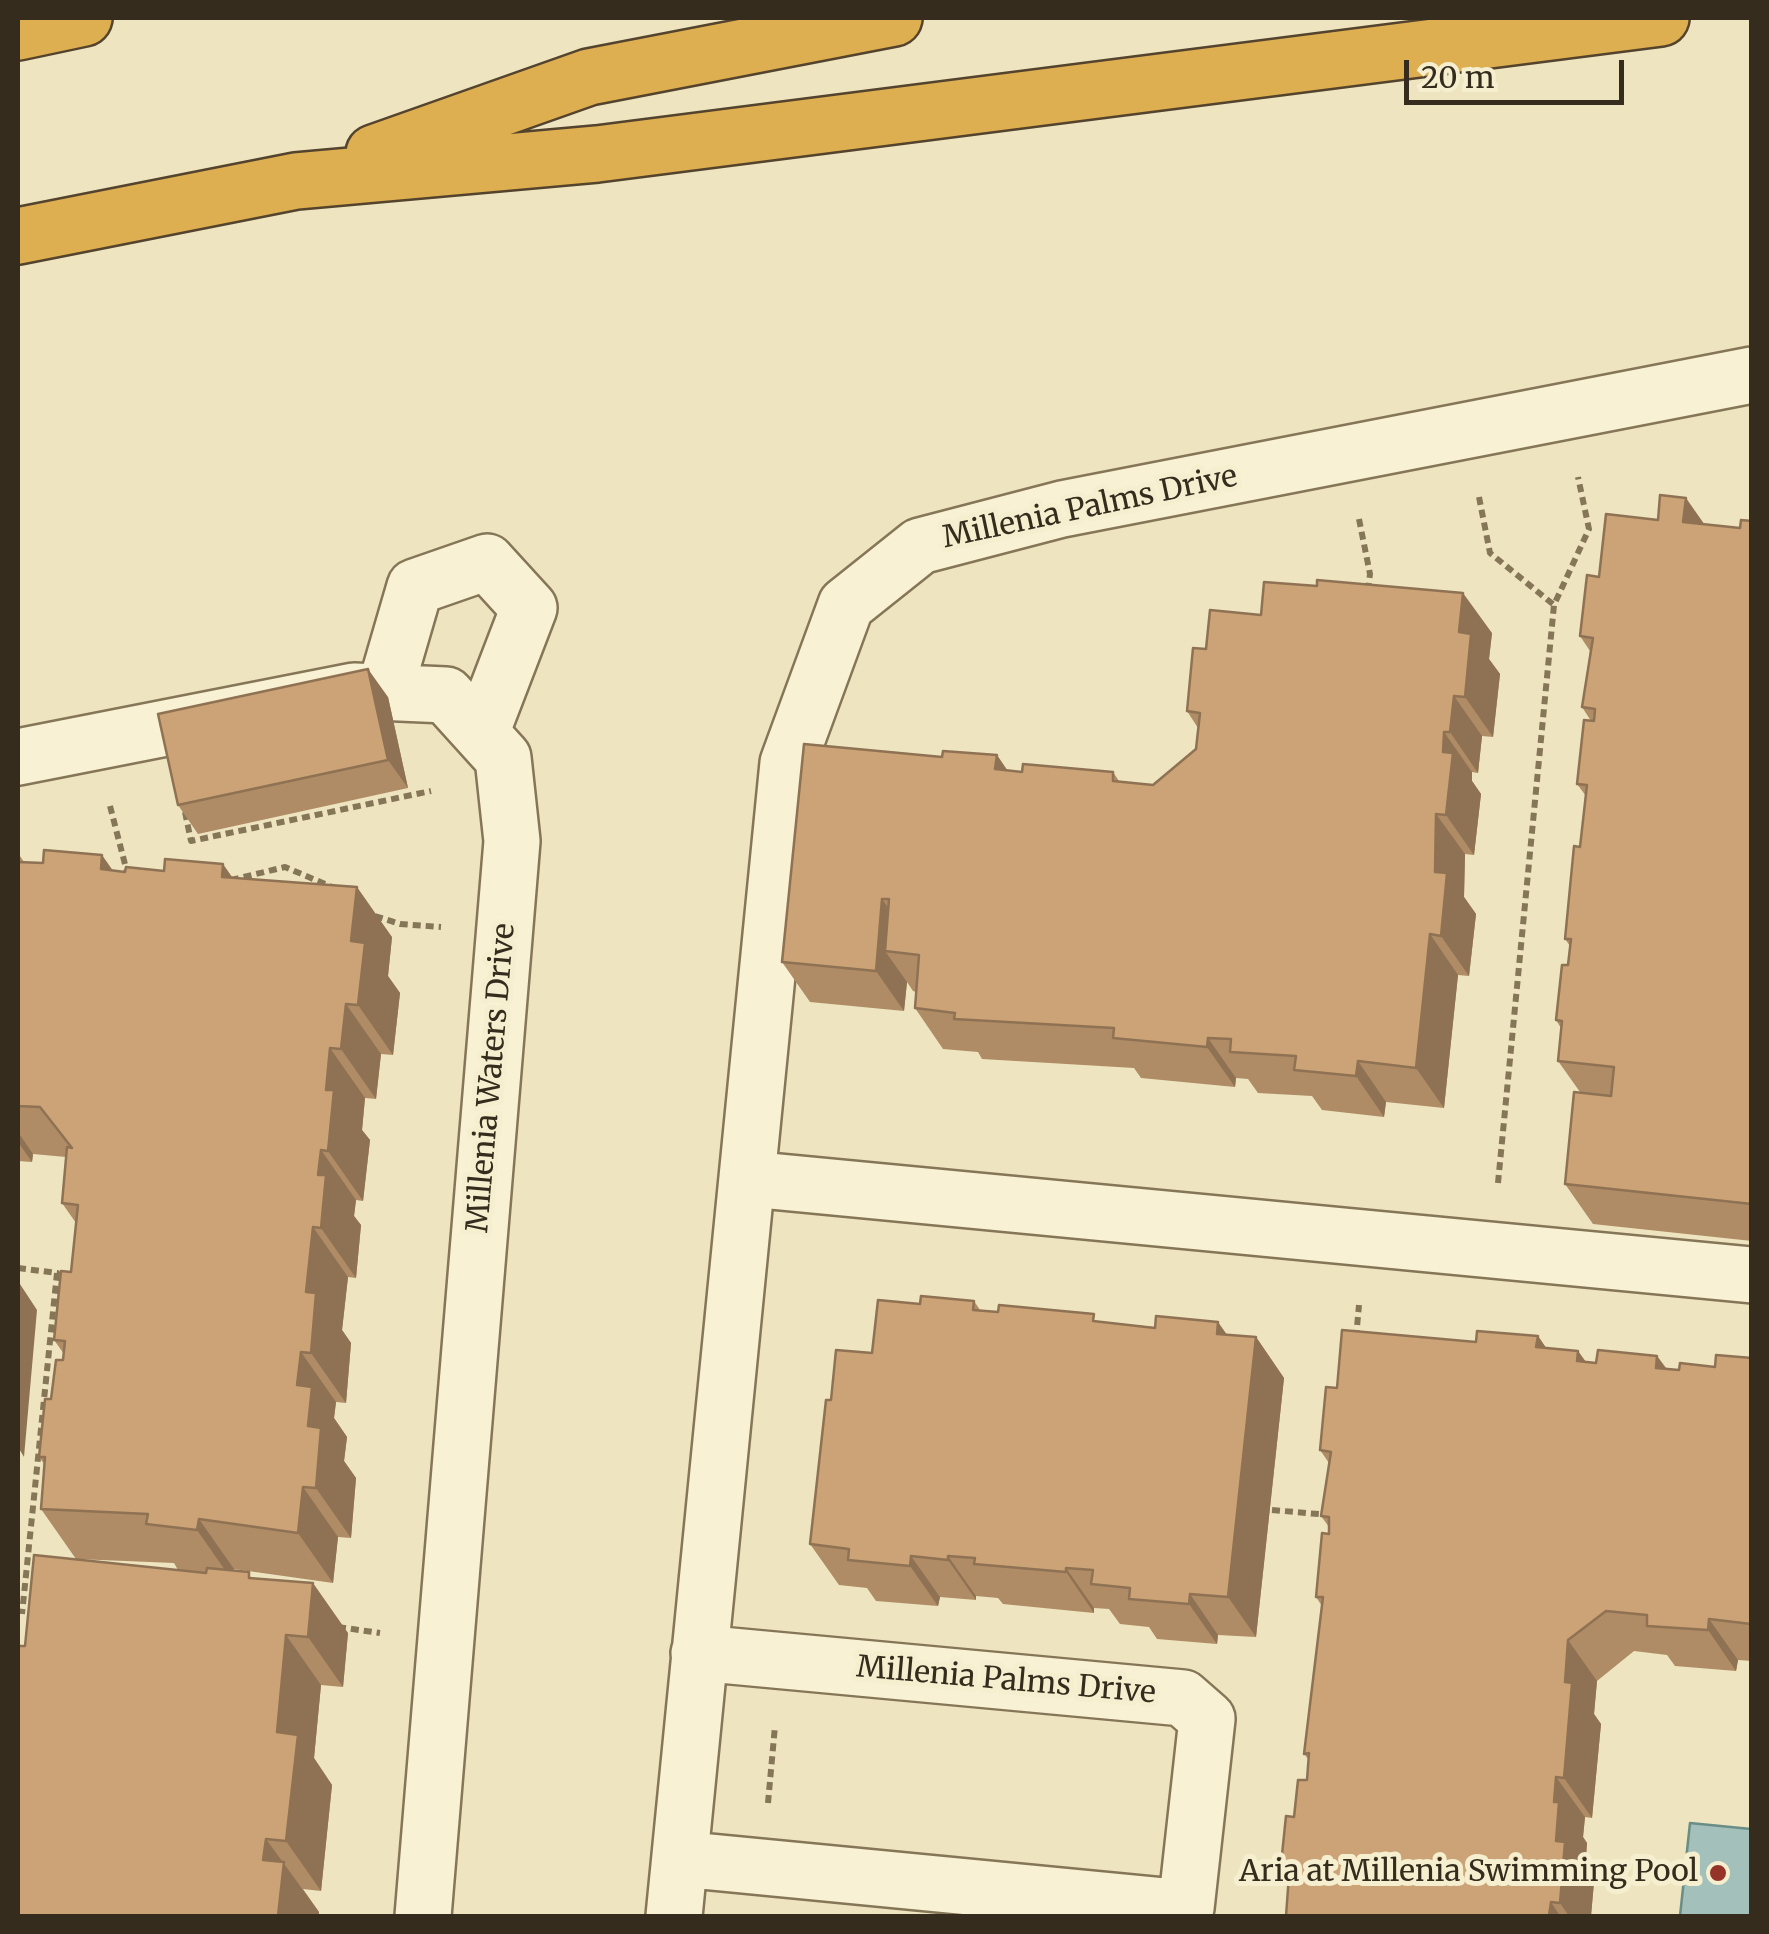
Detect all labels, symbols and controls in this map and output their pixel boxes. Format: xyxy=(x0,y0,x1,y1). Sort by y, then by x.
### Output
scale bar xyxy=(1409,40,1629,102)
text: 20 m xyxy=(1421,58,1494,96)
street label: Millenia Palms Drive xyxy=(939,459,1241,557)
street label: Millenia Waters Drive xyxy=(461,922,523,1234)
street label: Millenia Palms Drive xyxy=(855,1650,1157,1712)
place label: Aria at Millenia Swimming Pool xyxy=(1239,1855,1698,1891)
marker: Aria at Millenia Swimming Pool xyxy=(1707,1862,1729,1884)

